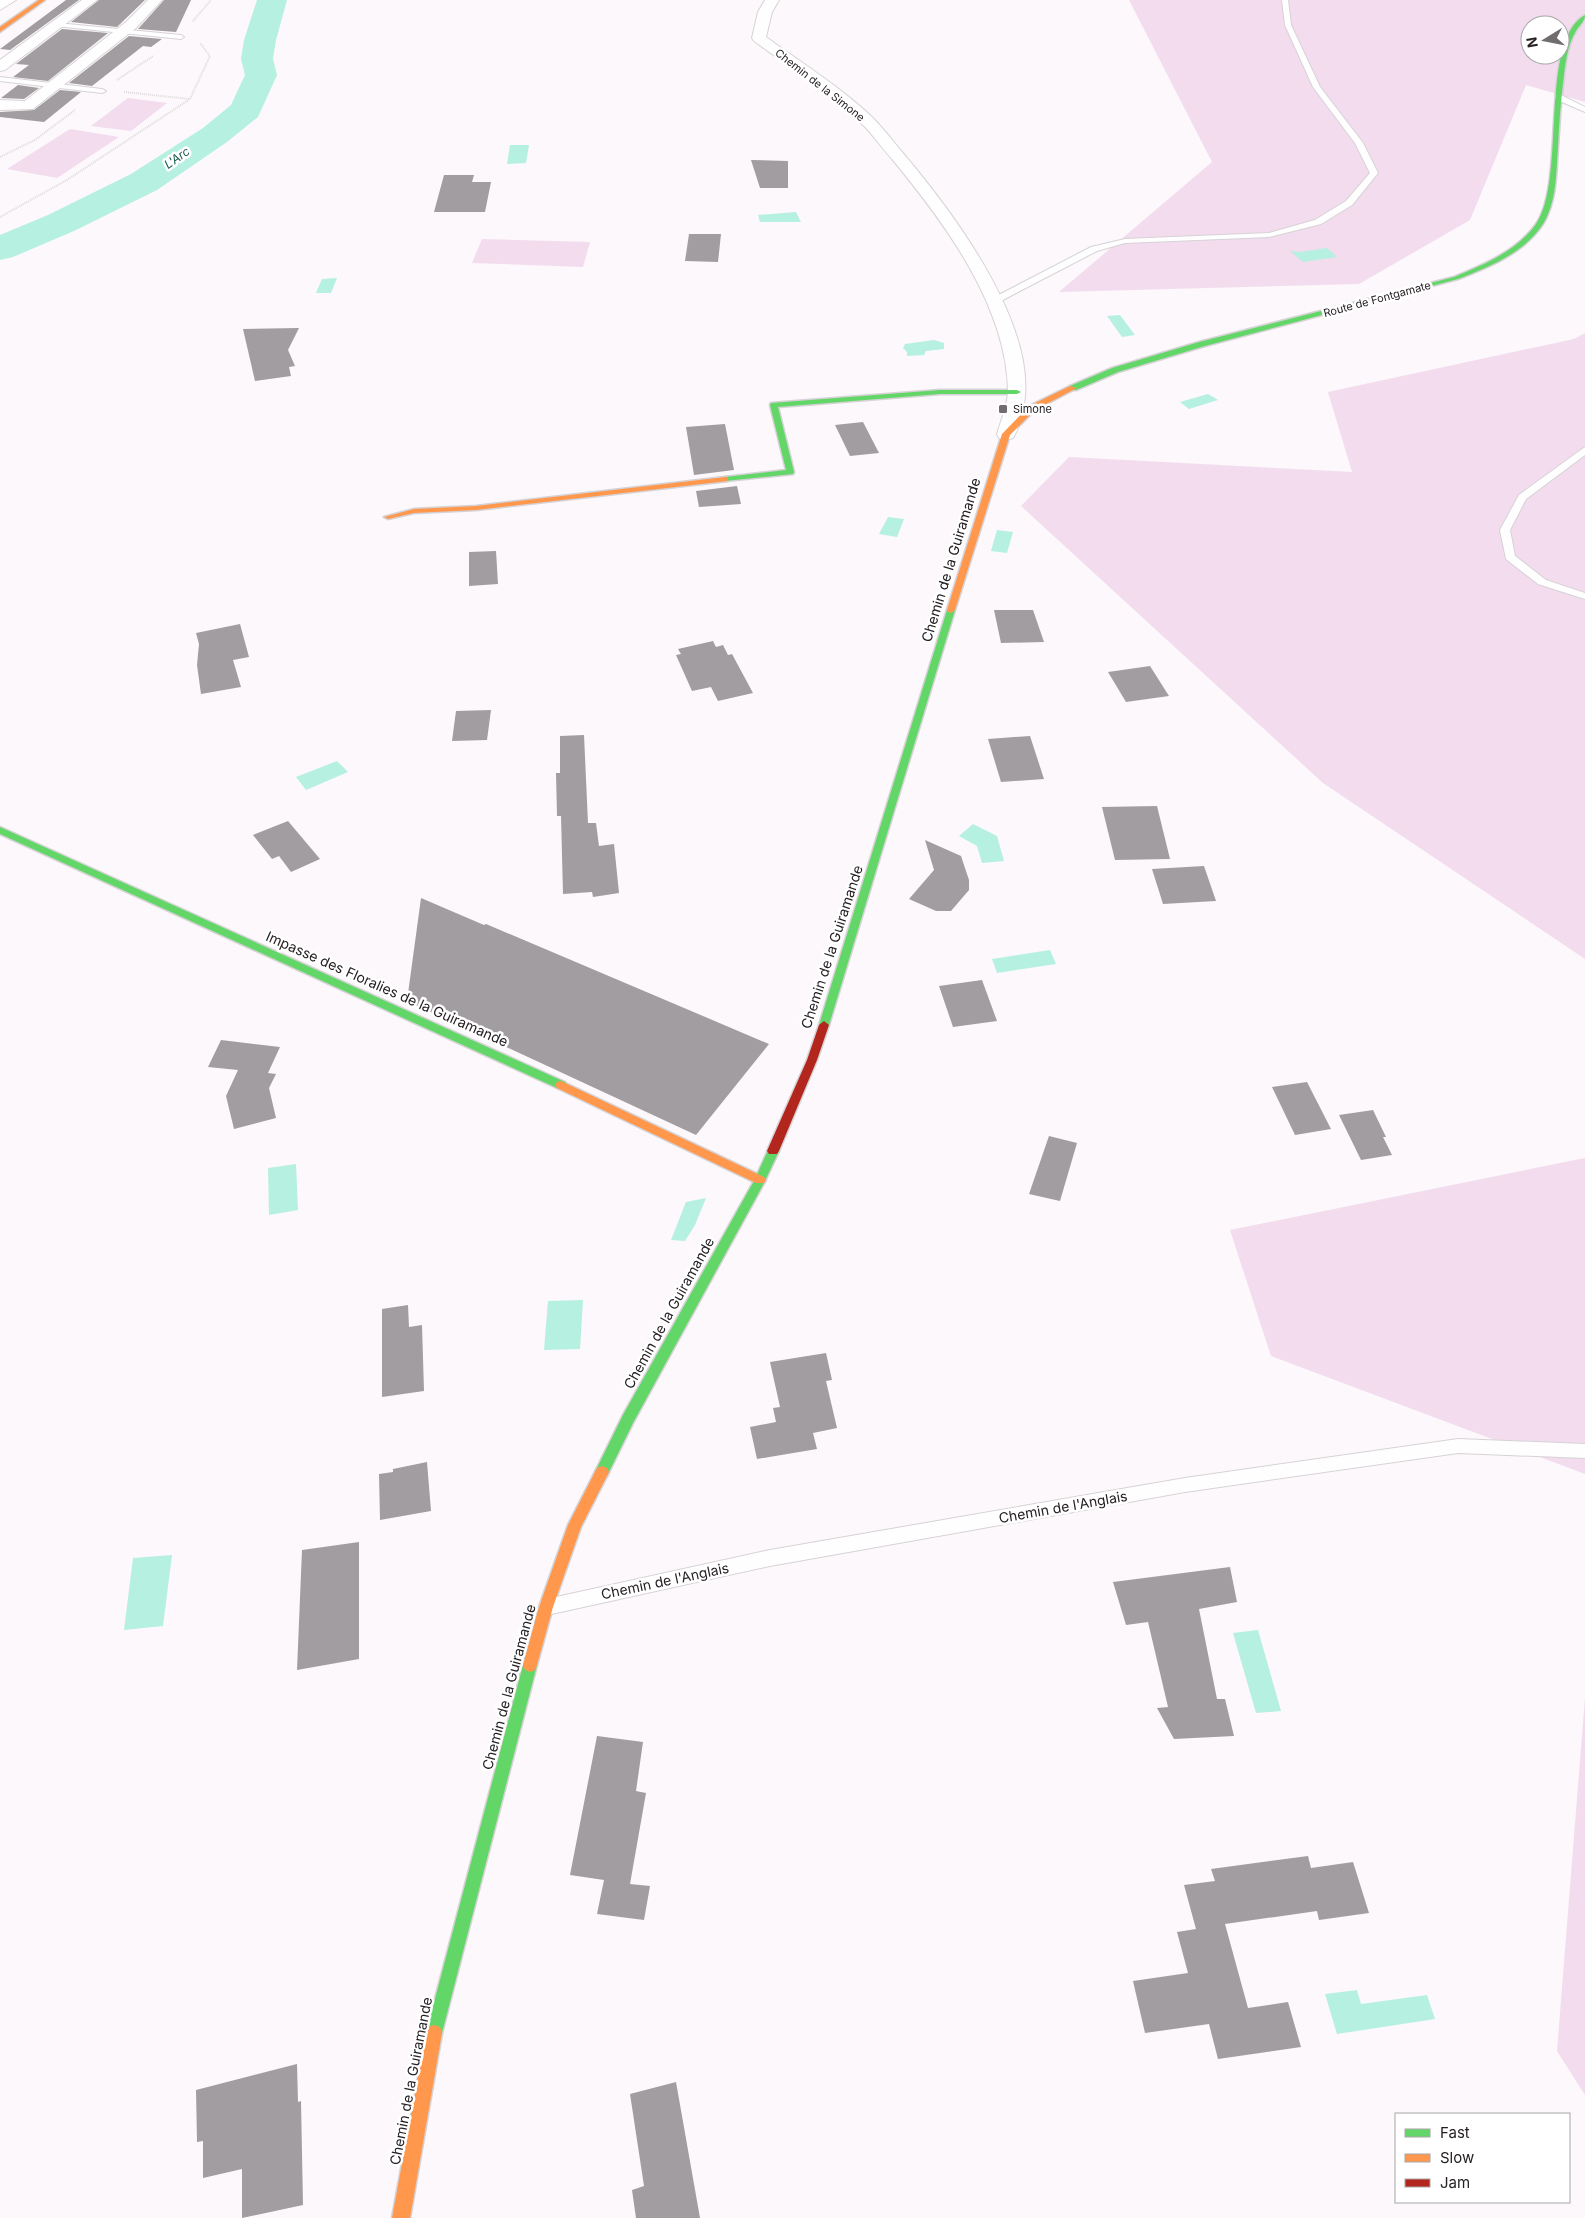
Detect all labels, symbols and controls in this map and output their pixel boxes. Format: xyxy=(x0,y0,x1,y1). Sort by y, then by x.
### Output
north arrow xyxy=(1520,15,1570,65)
text: N xyxy=(1522,36,1541,49)
street label: Chemin de la Simone xyxy=(772,46,868,124)
water label: L'Arc xyxy=(161,143,193,172)
street label: Route de Fontgamate xyxy=(1322,278,1432,320)
place label: Simone xyxy=(1013,402,1052,416)
marker: Simone xyxy=(997,403,1009,415)
street label: Chemin de la Guiramande xyxy=(917,476,984,644)
street label: Chemin de la Guiramande xyxy=(797,863,866,1031)
street label: Impasse des Floralies de la Guiramande xyxy=(264,927,511,1050)
street label: Chemin de la Guiramande xyxy=(620,1234,717,1392)
street label: Chemin de l'Anglais xyxy=(997,1487,1129,1526)
street label: Chemin de l'Anglais xyxy=(599,1559,730,1602)
street label: Chemin de la Guiramande xyxy=(478,1602,539,1772)
street label: Chemin de la Guiramande xyxy=(386,1995,435,2166)
legend xyxy=(1395,2113,1570,2203)
text: Fast xyxy=(1440,2123,1470,2142)
text: Slow xyxy=(1440,2148,1474,2167)
text: Jam xyxy=(1440,2173,1470,2192)

